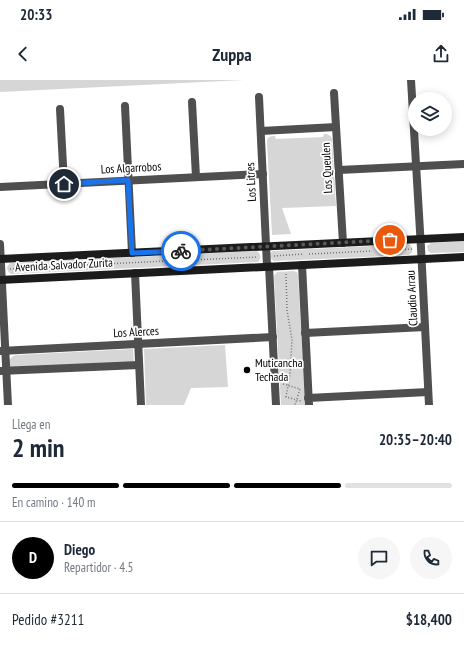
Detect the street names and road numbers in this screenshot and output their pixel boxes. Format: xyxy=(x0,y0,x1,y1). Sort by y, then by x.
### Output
street label: Los Queulen xyxy=(318,142,335,194)
street label: Los Algarrobos xyxy=(100,158,162,177)
street label: Los Litres xyxy=(242,162,259,202)
street label: Avenida Salvador Zurita xyxy=(15,254,113,275)
street label: Claudio Arrau xyxy=(403,270,420,326)
street label: Los Alerces xyxy=(113,323,159,340)

